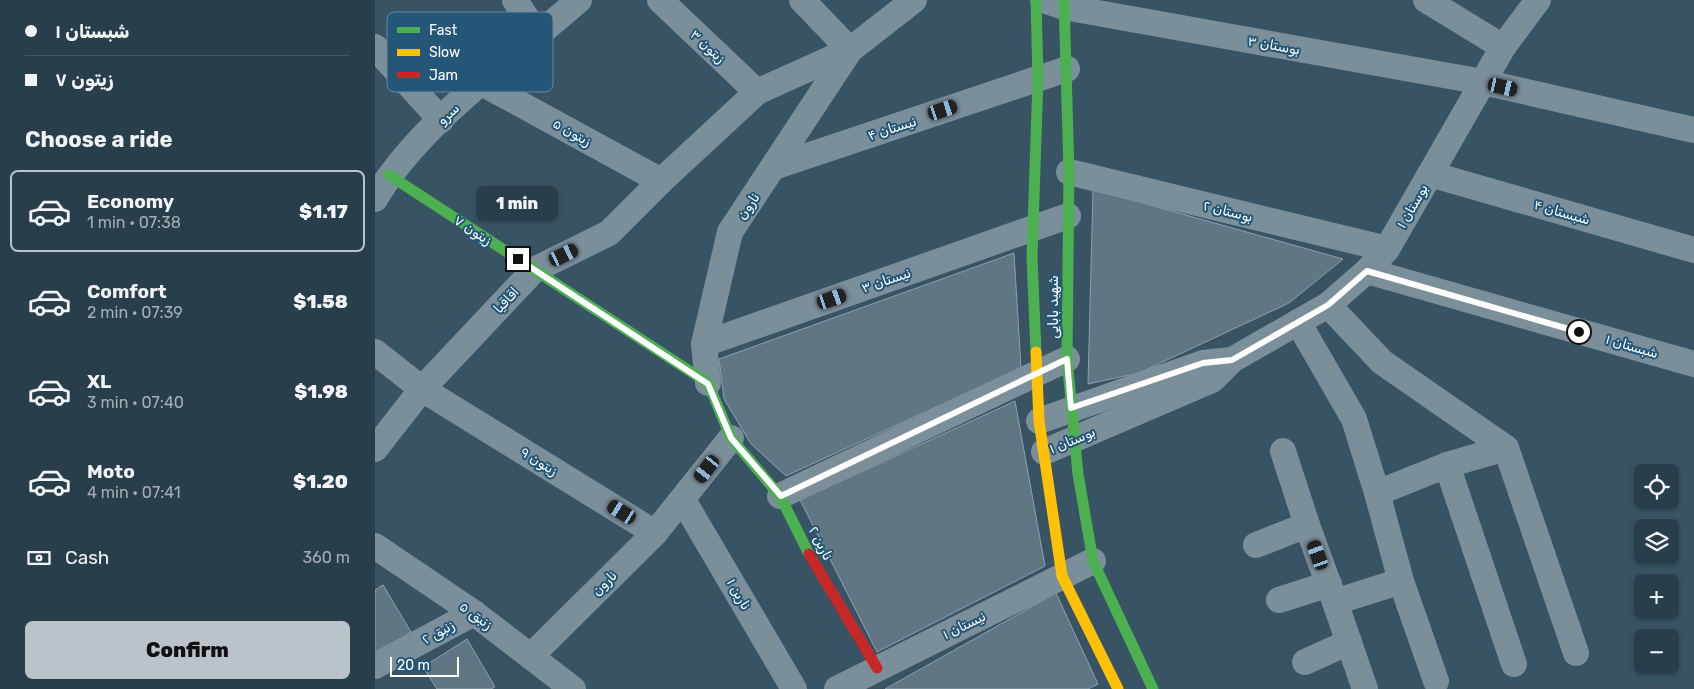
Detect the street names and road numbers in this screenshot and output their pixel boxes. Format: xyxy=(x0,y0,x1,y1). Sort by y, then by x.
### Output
street label: زیتون ۳ xyxy=(687,26,729,67)
street label: بوستان ۳ xyxy=(1246,33,1301,58)
street label: سرو xyxy=(434,100,463,129)
street label: نیستان ۴ xyxy=(866,113,918,144)
street label: زیتون ۵ xyxy=(549,115,594,150)
street label: بوستان ۱ xyxy=(1393,181,1432,231)
street label: نارون xyxy=(733,190,763,223)
street label: شبستان ۴ xyxy=(1532,196,1592,229)
street label: بوستان ۲ xyxy=(1201,197,1255,226)
street label: زیتون ۷ xyxy=(451,212,495,249)
street label: نیستان ۳ xyxy=(859,264,913,297)
street label: شهید بابایی xyxy=(1045,275,1062,339)
street label: اقاقیا xyxy=(490,284,523,317)
street label: شبستان ۱ xyxy=(1604,331,1660,362)
street label: بوستان ۱ xyxy=(1047,423,1098,458)
street label: زیتون ۹ xyxy=(517,443,561,479)
street label: نارین ۲ xyxy=(805,523,836,563)
street label: نارون xyxy=(588,567,621,600)
street label: نارین ۱ xyxy=(723,575,754,613)
street label: زنبق ۵ xyxy=(456,598,496,633)
street label: نیستان ۱ xyxy=(940,608,989,643)
street label: زنبق ۲ xyxy=(419,617,458,648)

